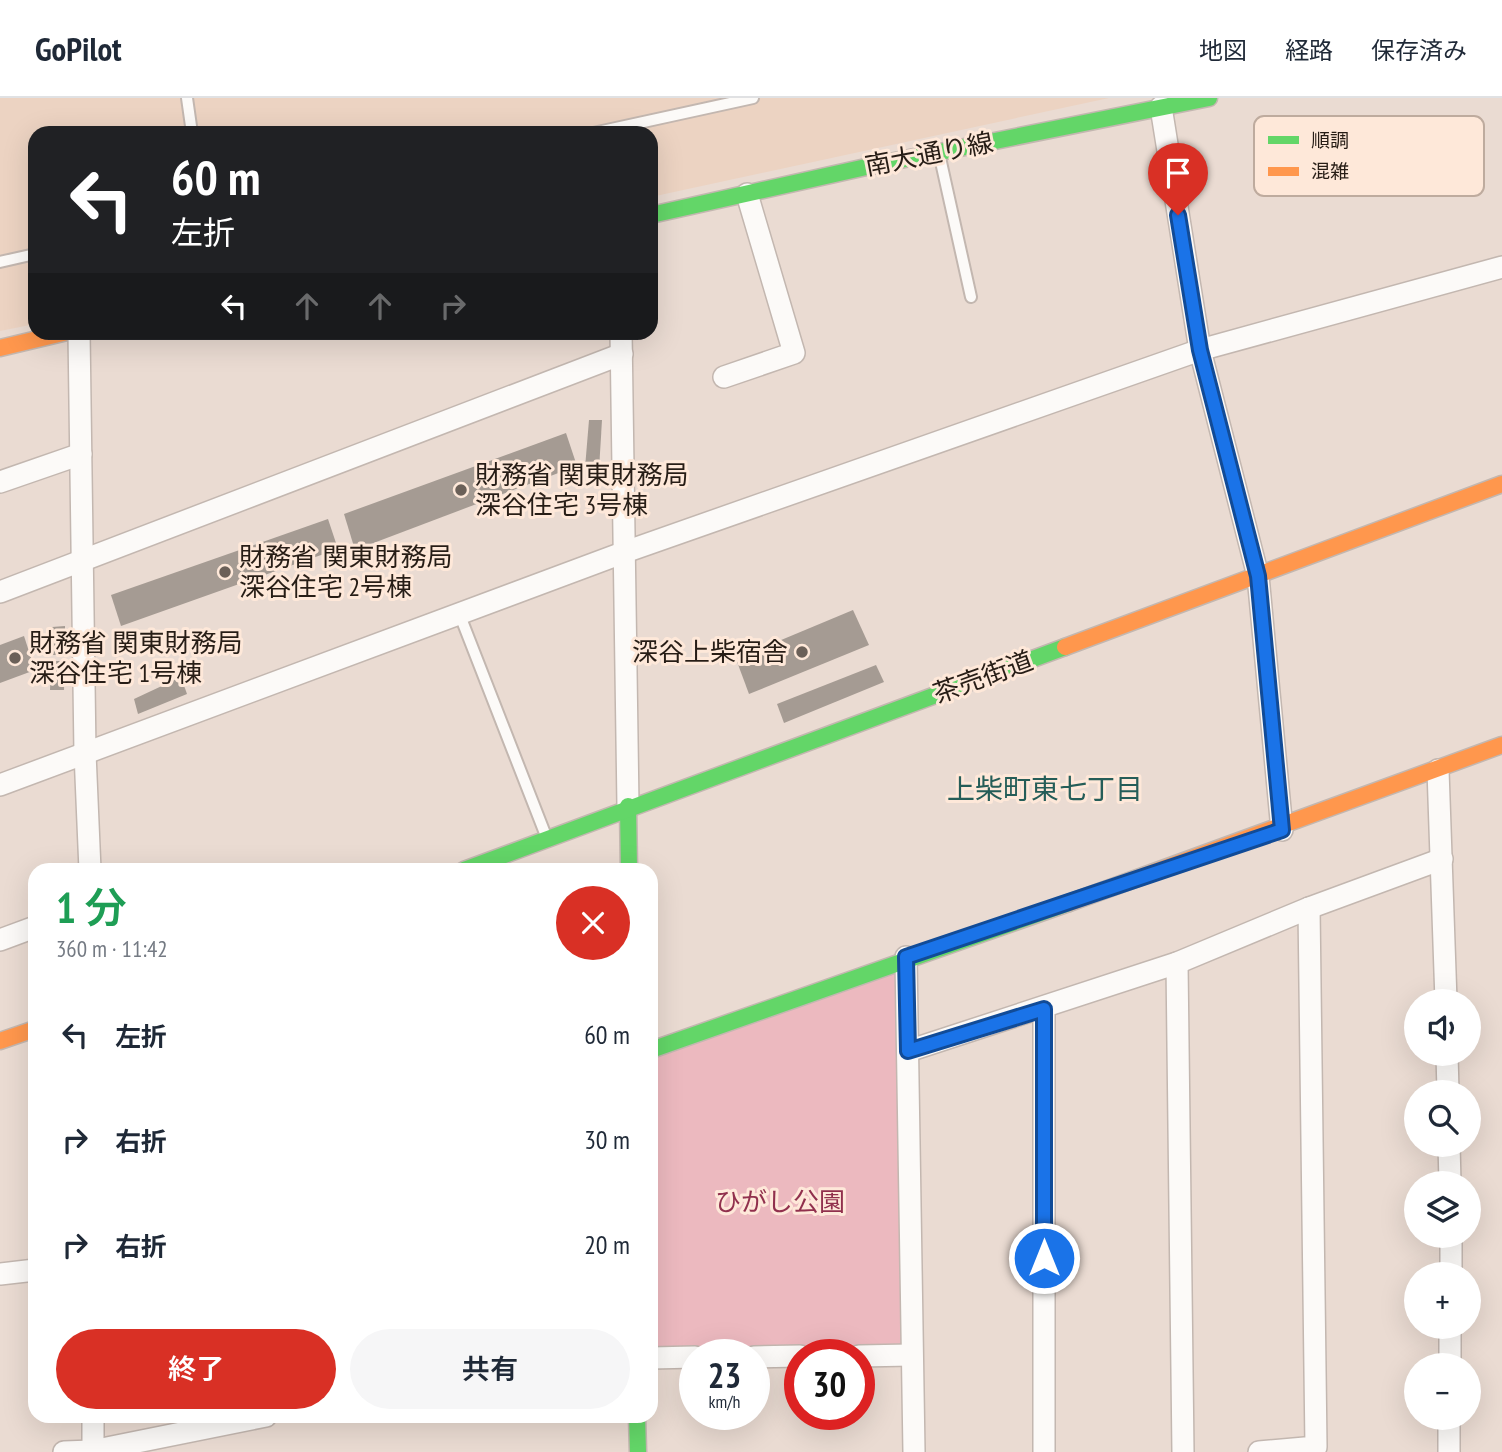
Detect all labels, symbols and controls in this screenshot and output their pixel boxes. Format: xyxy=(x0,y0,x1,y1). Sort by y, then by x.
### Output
text: GoPilot xyxy=(35,27,122,70)
text: 地図 xyxy=(1199,35,1247,66)
text: 経路 xyxy=(1285,35,1333,66)
text: 保存済み xyxy=(1371,35,1467,66)
legend xyxy=(1254,116,1484,196)
street label: 南大通り線 xyxy=(862,125,996,182)
text: 順調 xyxy=(1311,128,1349,152)
pin xyxy=(1148,143,1208,215)
text: 60 m xyxy=(171,145,260,209)
icon: left xyxy=(56,154,147,245)
icon: arrive xyxy=(1159,154,1197,192)
text: 混雑 xyxy=(1311,159,1349,183)
text: 左折 xyxy=(171,211,235,253)
icon: left xyxy=(215,287,253,325)
icon: ahead xyxy=(288,287,326,325)
icon: ahead xyxy=(361,287,399,325)
icon: right xyxy=(434,287,472,325)
place label: 財務省 関東財務局 深谷住宅 3号棟 xyxy=(475,458,689,521)
marker: 財務省 関東財務局 深谷住宅 3号棟 xyxy=(453,482,469,498)
place label: 財務省 関東財務局 深谷住宅 2号棟 xyxy=(239,540,453,603)
marker: 財務省 関東財務局 深谷住宅 2号棟 xyxy=(217,564,233,580)
place label: 財務省 関東財務局 深谷住宅 1号棟 xyxy=(29,626,243,689)
place label: 深谷上柴宿舎 xyxy=(632,635,788,668)
street label: 茶売街道 xyxy=(928,643,1037,710)
marker: 深谷上柴宿舎 xyxy=(794,644,810,660)
marker: 財務省 関東財務局 深谷住宅 1号棟 xyxy=(7,650,23,666)
district label: 上柴町東七丁目 xyxy=(947,770,1143,807)
text: 1 分 xyxy=(56,880,127,935)
button: close xyxy=(556,886,630,960)
text: 360 m · 11:42 xyxy=(56,934,168,963)
map controls xyxy=(1404,989,1481,1430)
button: sound xyxy=(1404,989,1481,1066)
icon: left xyxy=(56,1016,94,1054)
text: 60 m xyxy=(584,1018,630,1051)
text: 左折 xyxy=(115,1020,167,1053)
button: search xyxy=(1404,1080,1481,1157)
icon: right xyxy=(56,1121,94,1159)
text: 30 m xyxy=(584,1123,630,1156)
text: 右折 xyxy=(115,1125,167,1158)
button: layers xyxy=(1404,1171,1481,1248)
park label: ひがし公園 xyxy=(715,1185,845,1218)
position arrow xyxy=(1007,1221,1081,1295)
icon: right xyxy=(56,1226,94,1264)
text: 20 m xyxy=(584,1228,630,1261)
text: 右折 xyxy=(115,1230,167,1263)
button: + xyxy=(1404,1262,1481,1339)
button: 終了 xyxy=(56,1329,336,1409)
button: 共有 xyxy=(350,1329,630,1409)
speed limit sign: 30 xyxy=(784,1339,875,1430)
text: 23 xyxy=(708,1352,741,1398)
button: − xyxy=(1404,1353,1481,1430)
text: km/h xyxy=(709,1390,740,1413)

